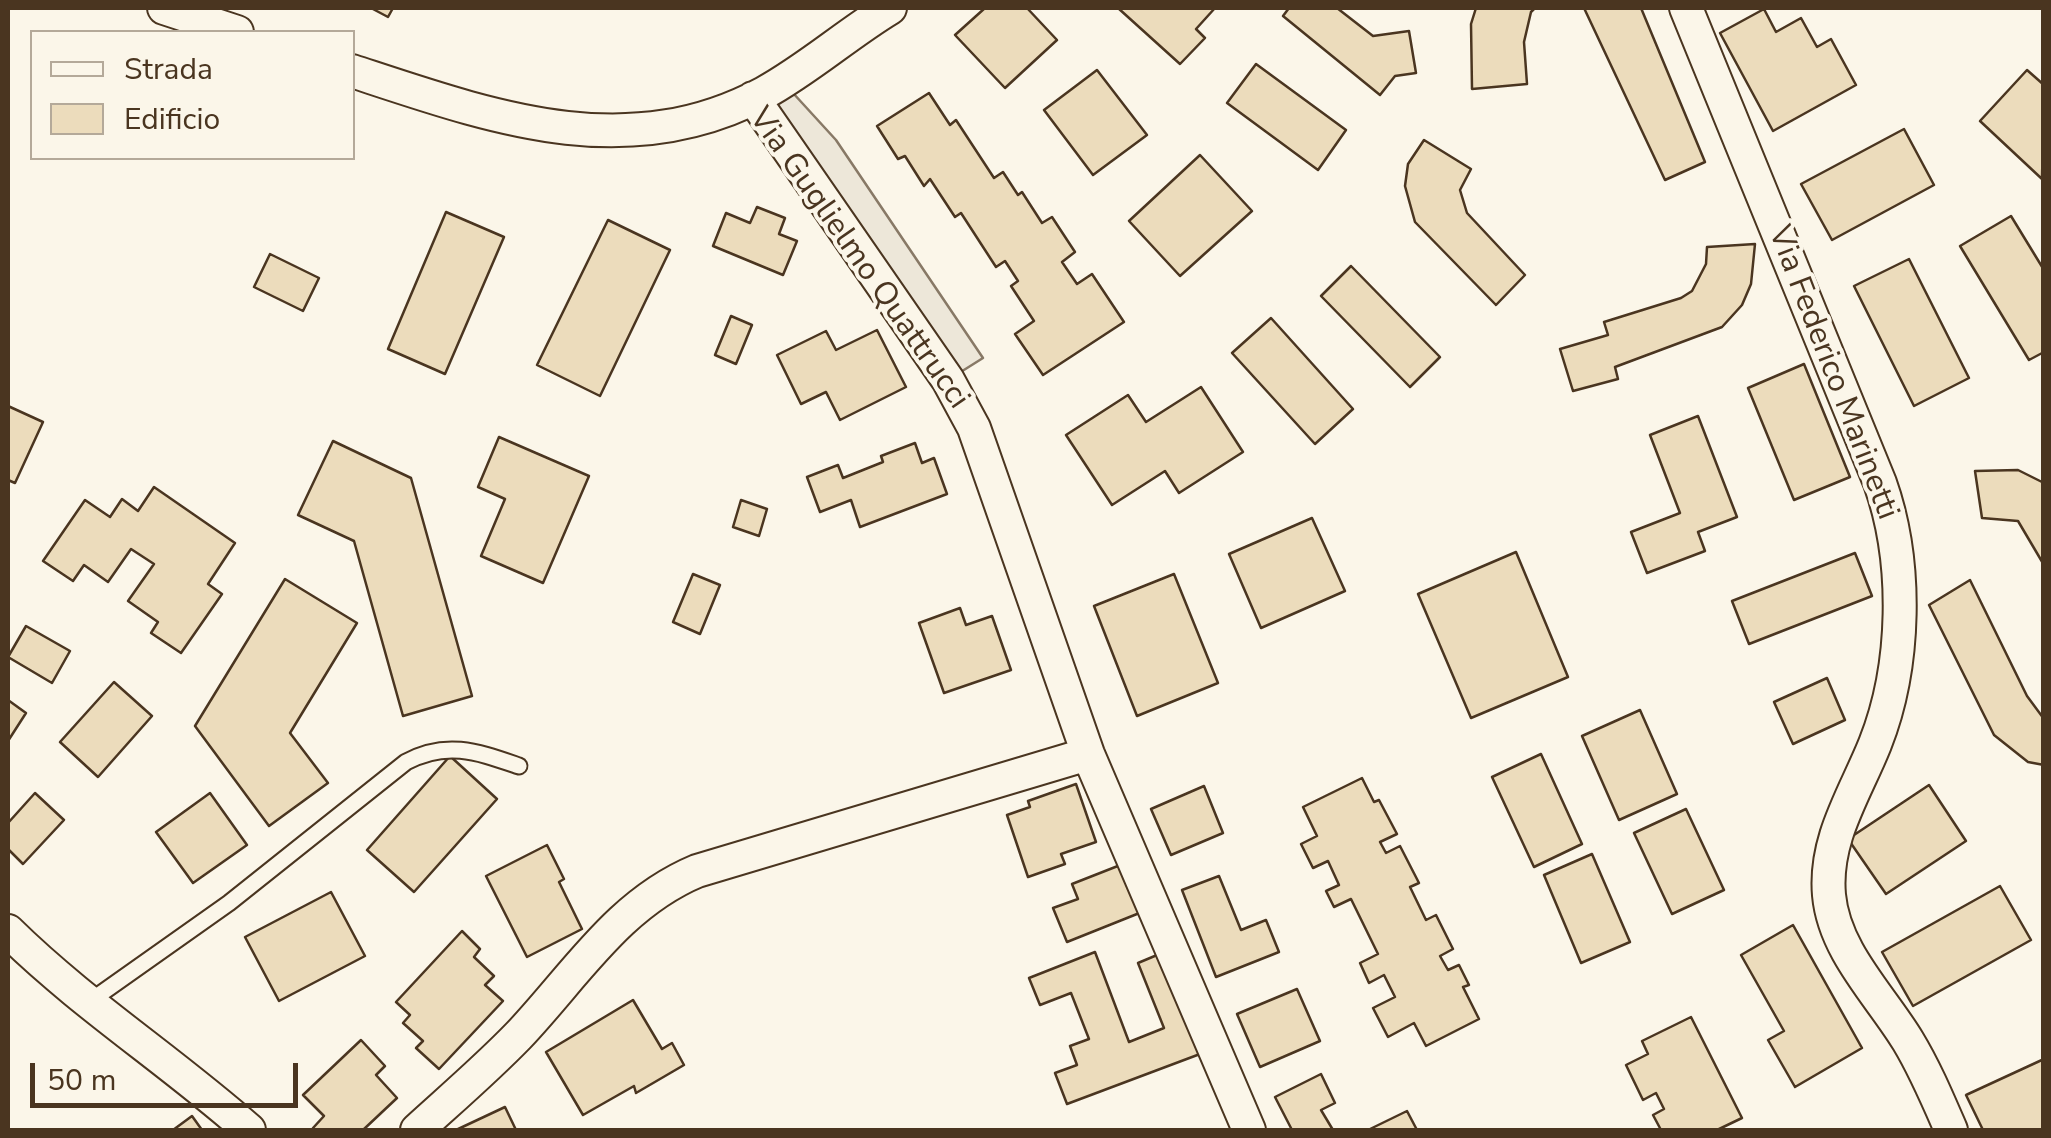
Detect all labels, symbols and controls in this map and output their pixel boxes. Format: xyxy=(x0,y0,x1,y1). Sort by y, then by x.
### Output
legend xyxy=(30,30,355,160)
text: Strada xyxy=(124,49,213,90)
text: Edificio xyxy=(124,99,220,140)
street label: Via Guglielmo Quattrucci xyxy=(739,101,977,417)
street label: Via Federico Marinetti xyxy=(1758,221,1906,525)
scale bar xyxy=(35,1043,302,1105)
text: 50 m xyxy=(47,1060,116,1101)

